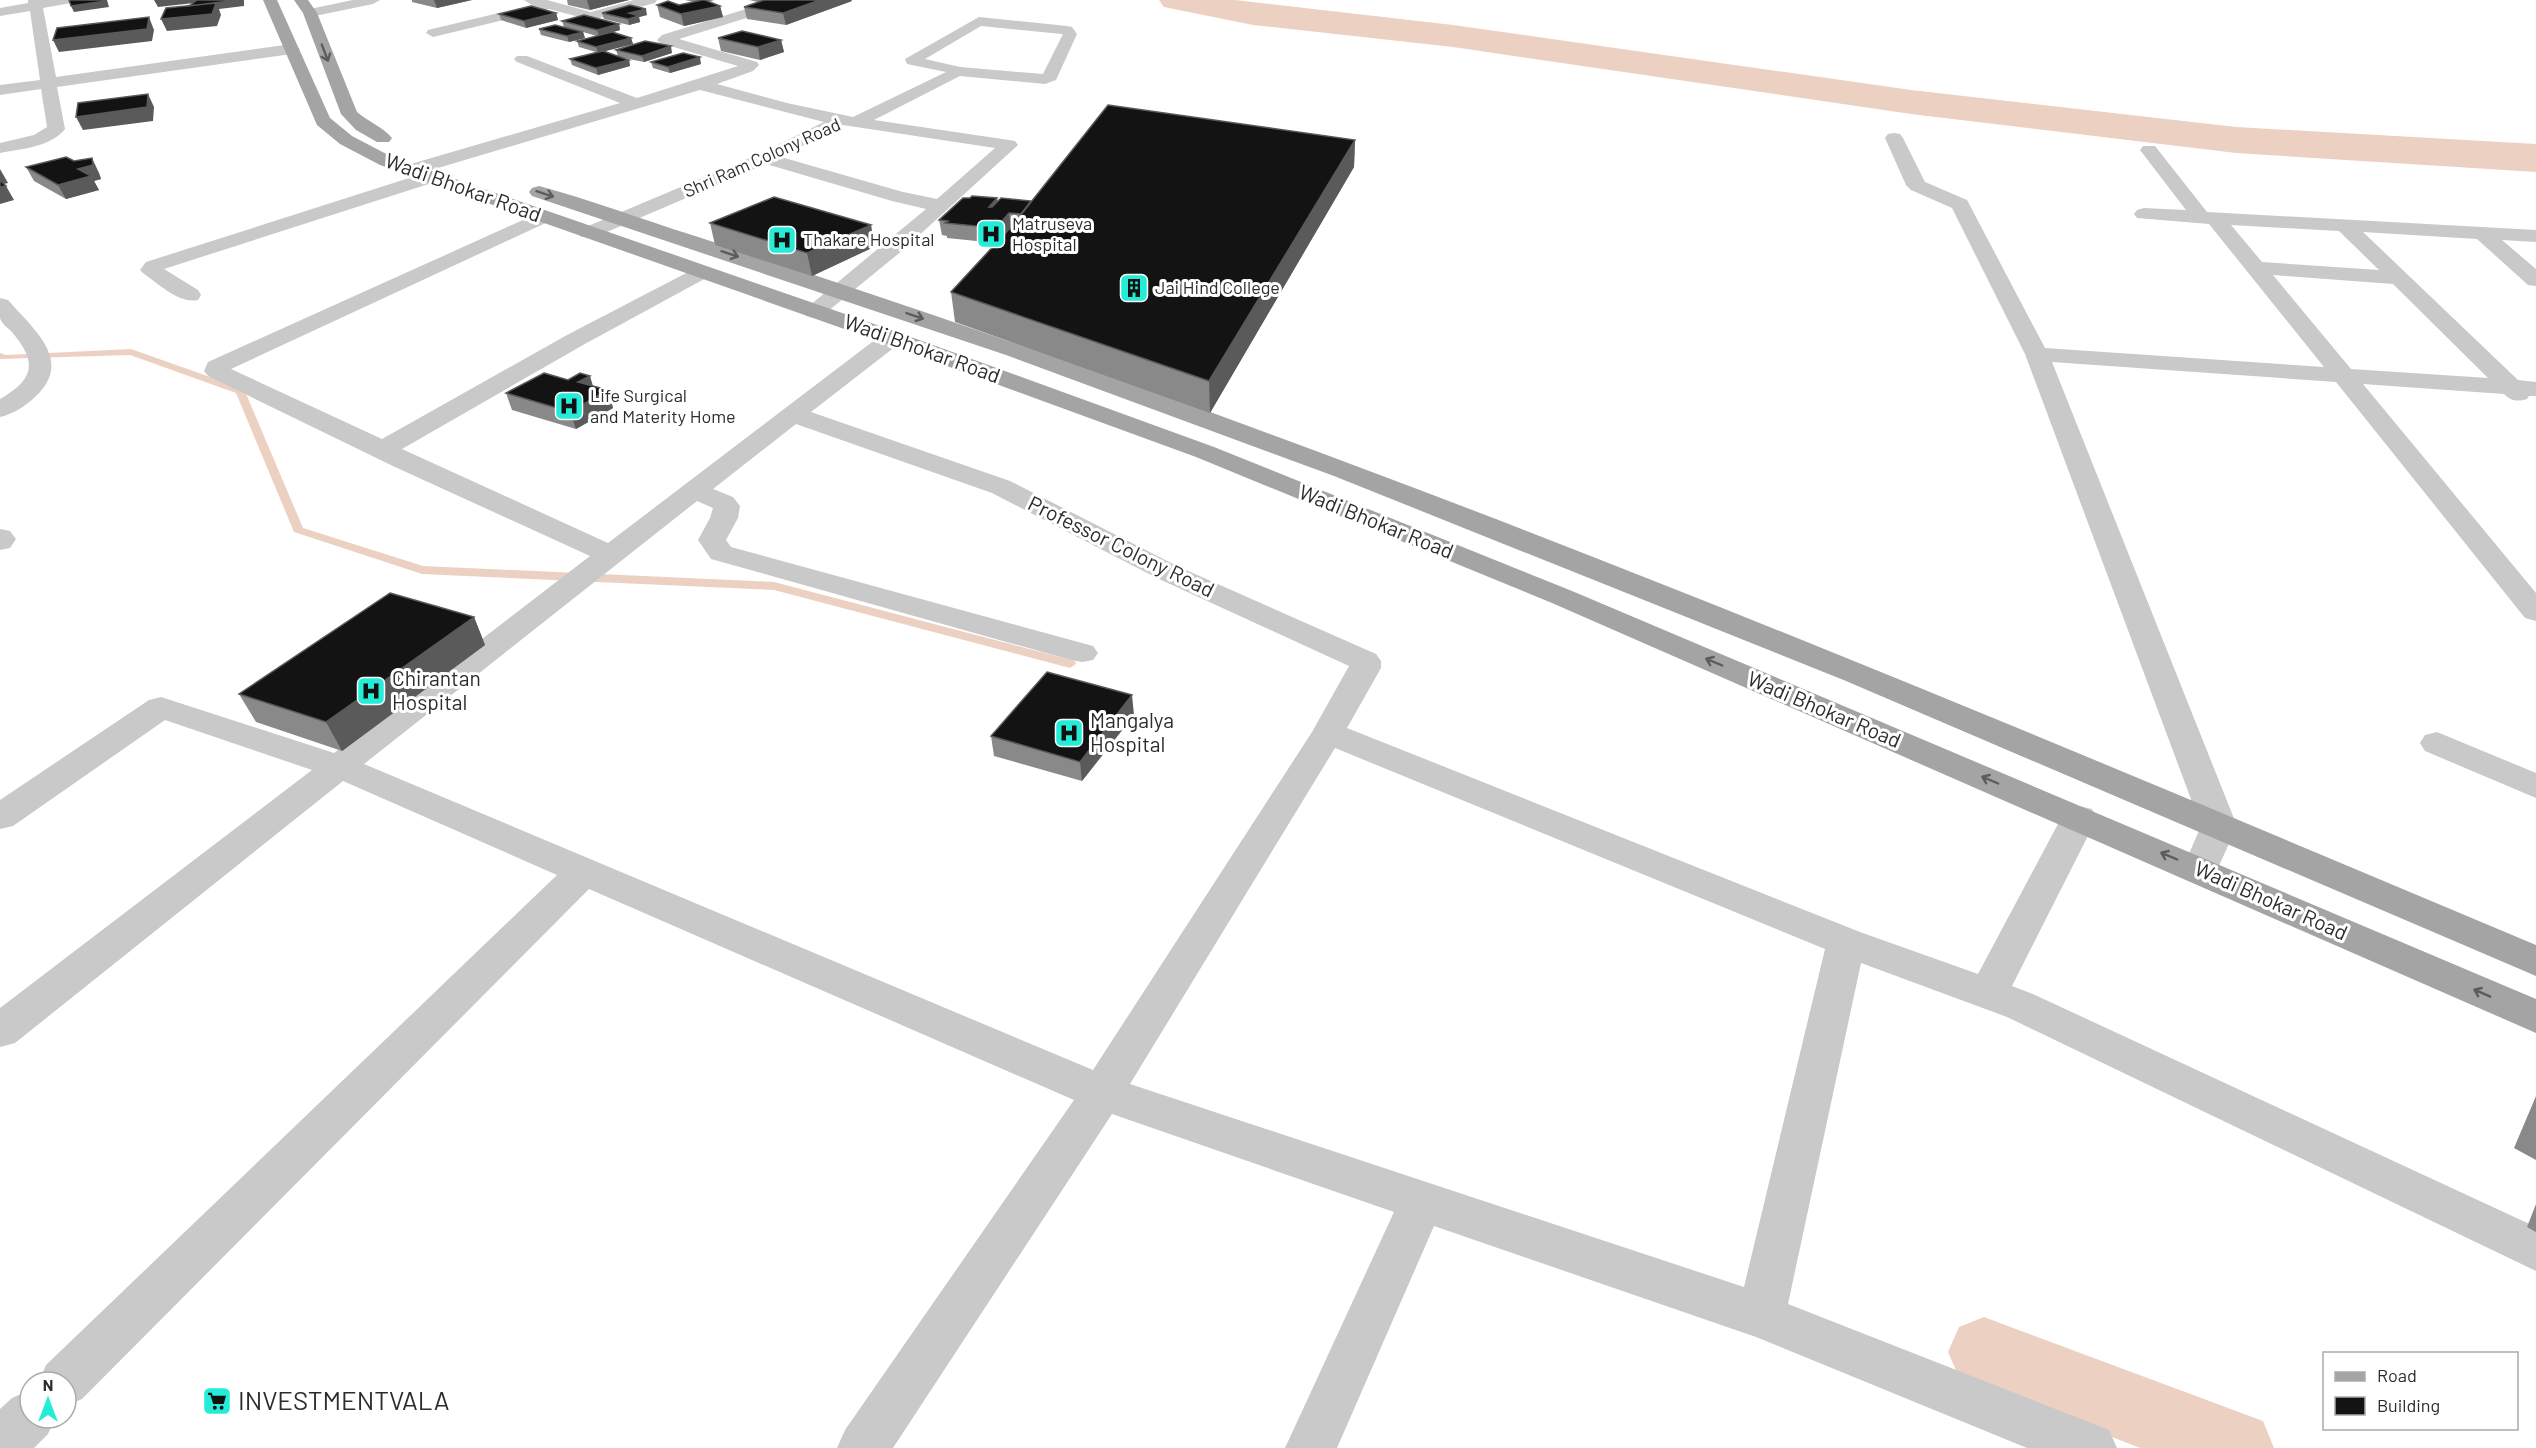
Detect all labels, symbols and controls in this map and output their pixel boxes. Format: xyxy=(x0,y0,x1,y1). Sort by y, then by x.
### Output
one-way arrow xyxy=(321,43,332,62)
street label: Shri Ram Colony Road xyxy=(680,113,844,202)
street label: Wadi Bhokar Road xyxy=(382,147,545,226)
one-way arrow xyxy=(535,189,554,200)
place label: Matruseva Hospital xyxy=(1012,212,1092,255)
hospital icon: Matruseva Hospital xyxy=(975,218,1007,250)
hospital icon: Thakare Hospital xyxy=(766,224,798,256)
place label: Thakare Hospital xyxy=(803,228,935,250)
one-way arrow xyxy=(720,250,739,261)
building icon: Jai Hind College xyxy=(1118,272,1150,304)
place label: Jai Hind College xyxy=(1155,276,1280,298)
street label: Wadi Bhokar Road xyxy=(841,308,1004,387)
one-way arrow xyxy=(905,311,924,322)
place label: Life Surgical and Materity Home xyxy=(590,384,736,427)
hospital icon: Life Surgical and Materity Home xyxy=(553,390,585,422)
street label: Wadi Bhokar Road xyxy=(1296,478,1457,563)
street label: Professor Colony Road xyxy=(1025,490,1219,602)
one-way arrow xyxy=(1705,656,1723,668)
place label: Chirantan Hospital xyxy=(392,665,481,714)
street label: Wadi Bhokar Road xyxy=(1744,665,1905,752)
hospital icon: Chirantan Hospital xyxy=(355,675,387,707)
place label: Mangalya Hospital xyxy=(1090,707,1174,756)
hospital icon: Mangalya Hospital xyxy=(1053,717,1085,749)
one-way arrow xyxy=(1981,774,1999,785)
one-way arrow xyxy=(2160,850,2179,861)
street label: Wadi Bhokar Road xyxy=(2191,855,2352,944)
one-way arrow xyxy=(2474,987,2492,998)
legend xyxy=(2323,1352,2518,1430)
text: Road xyxy=(2377,1364,2417,1386)
north arrow xyxy=(18,1370,78,1430)
text: N xyxy=(43,1375,53,1394)
place label: INVESTMENTVALA xyxy=(238,1384,449,1415)
supermarket icon: INVESTMENTVALA xyxy=(201,1385,233,1417)
text: Building xyxy=(2377,1394,2440,1416)

